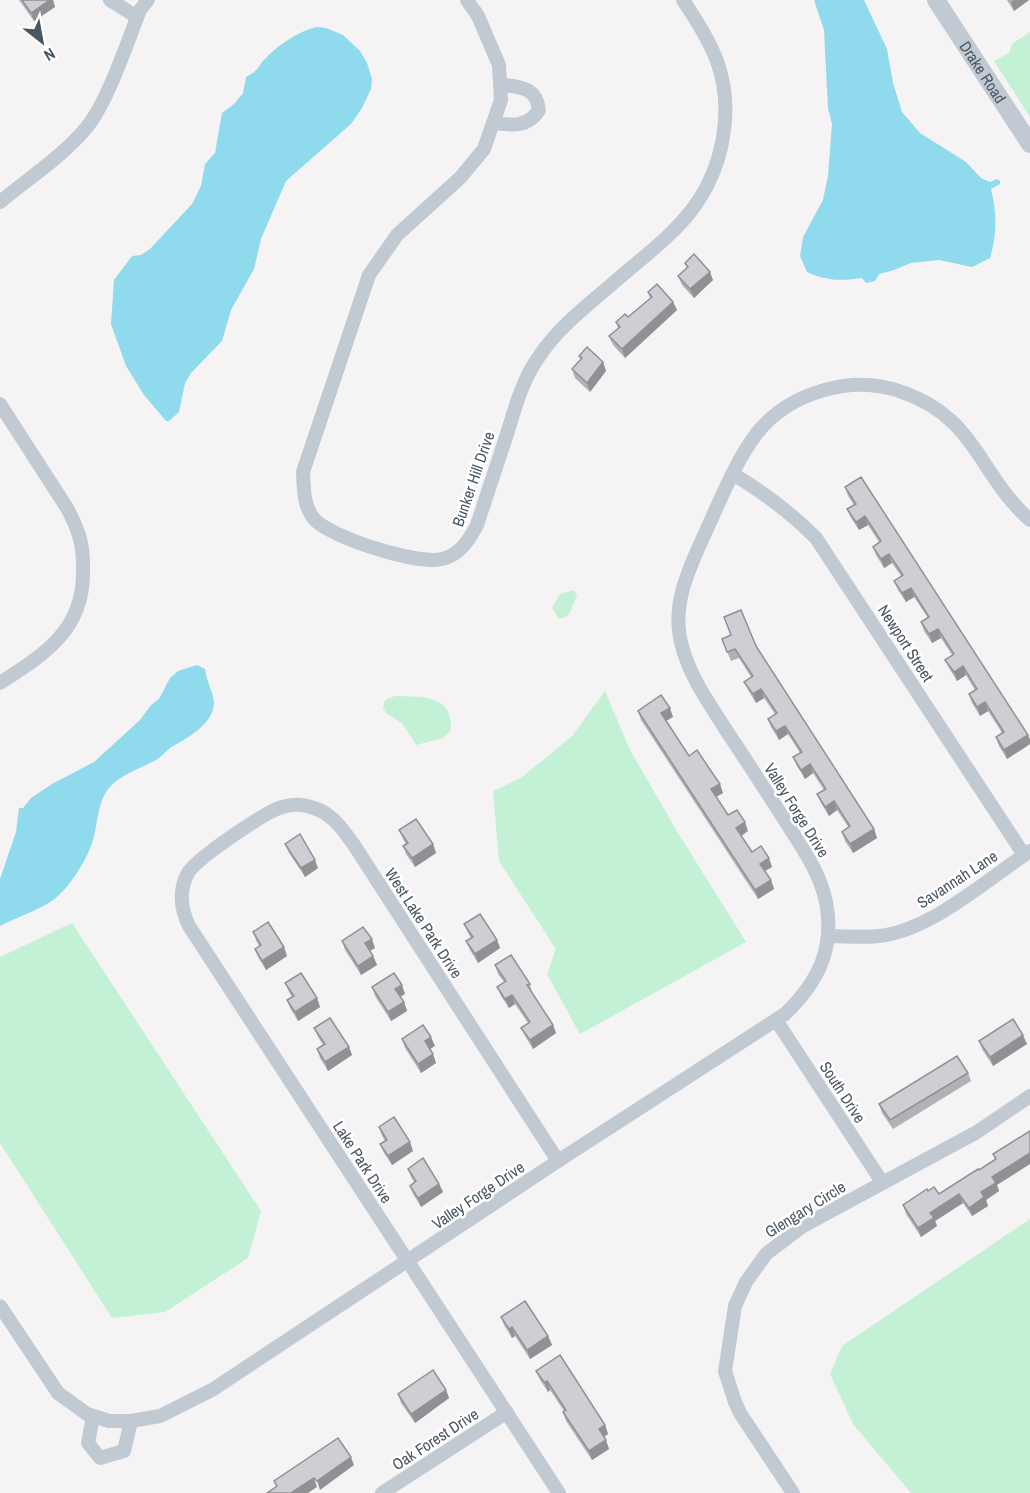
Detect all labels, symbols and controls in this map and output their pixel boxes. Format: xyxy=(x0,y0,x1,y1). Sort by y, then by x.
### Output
north arrow xyxy=(12,12,72,72)
street label: Drake Road xyxy=(955,37,1011,107)
text: N xyxy=(40,43,59,67)
street label: Bunker Hill Drive xyxy=(446,429,500,529)
street label: Newport Street xyxy=(873,600,939,686)
street label: Valley Forge Drive xyxy=(759,759,835,861)
street label: Savannah Lane xyxy=(912,845,1002,913)
street label: West Lake Park Drive xyxy=(380,864,468,982)
street label: South Drive xyxy=(815,1057,871,1127)
street label: Lake Park Drive xyxy=(328,1117,398,1207)
street label: Valley Forge Drive xyxy=(427,1156,529,1234)
street label: Glengary Circle xyxy=(761,1176,849,1242)
street label: Oak Forest Drive xyxy=(387,1403,483,1475)

